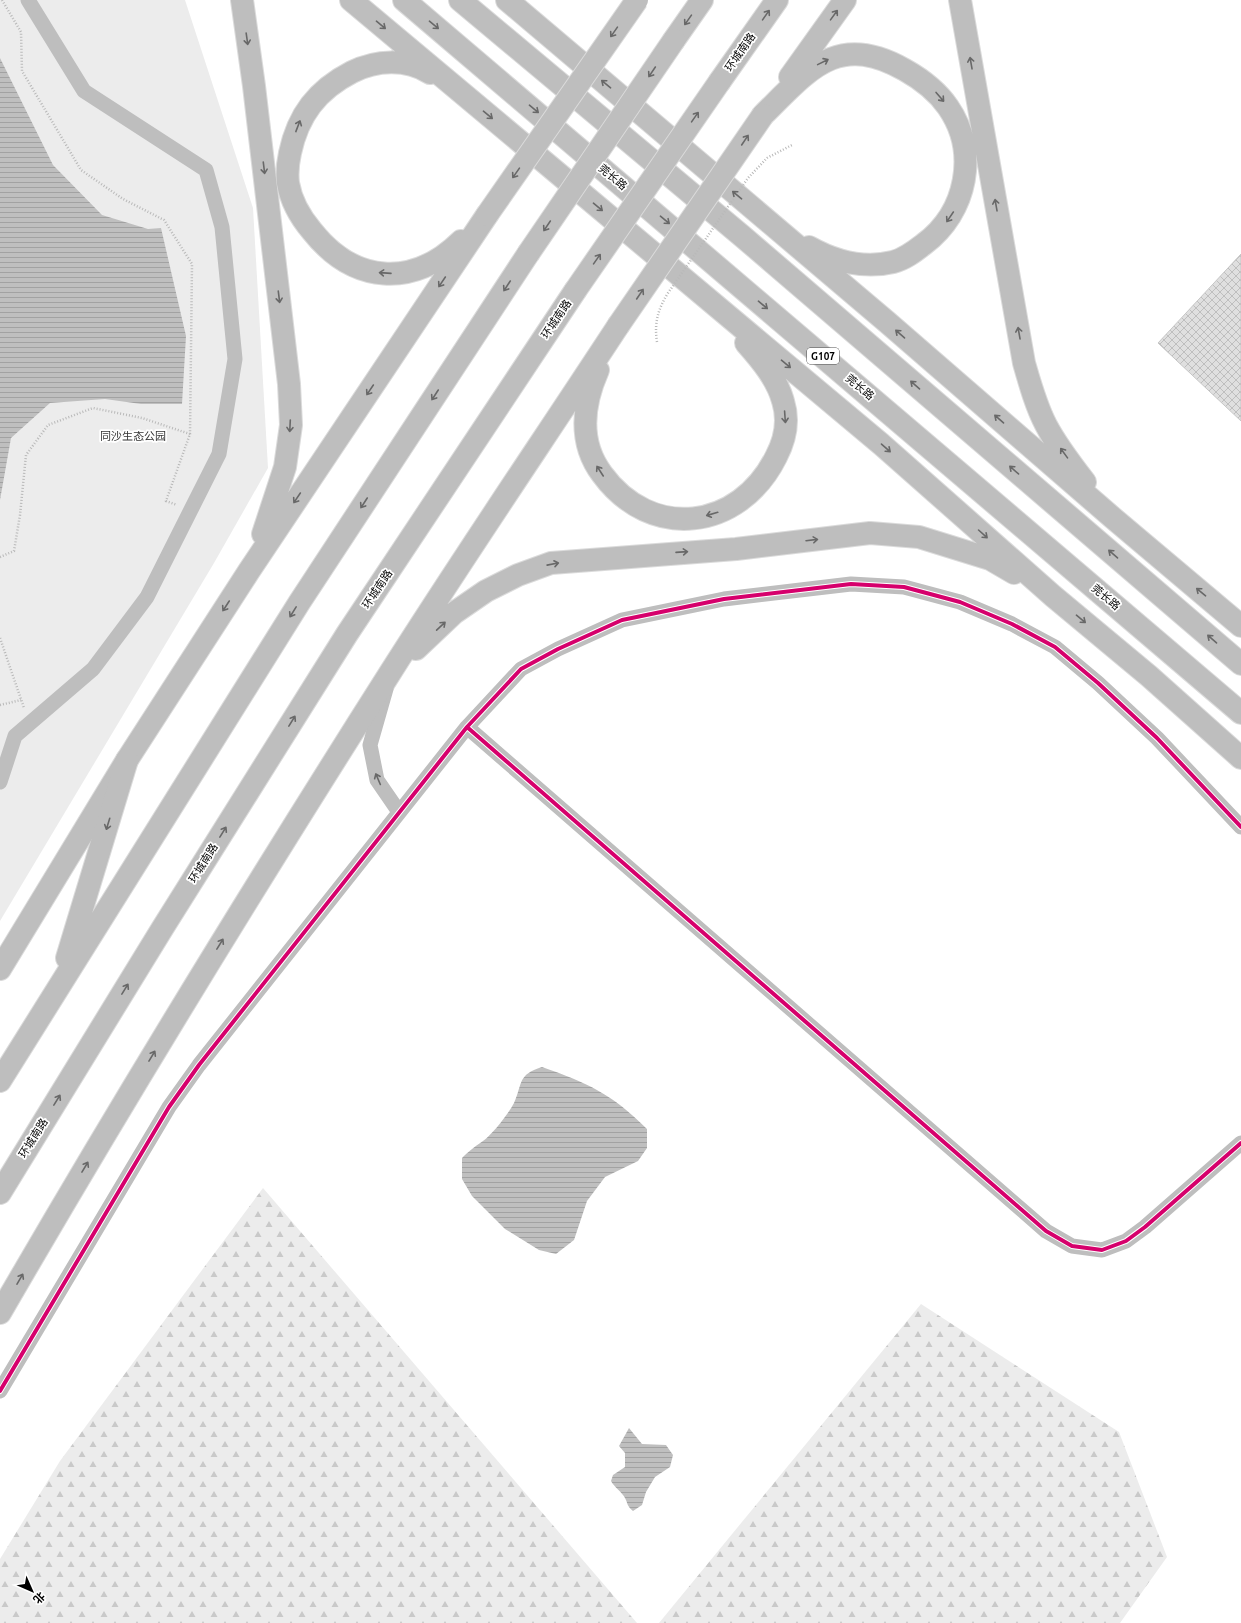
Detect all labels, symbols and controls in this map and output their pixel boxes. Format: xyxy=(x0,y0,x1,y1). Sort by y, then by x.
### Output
one-way arrow xyxy=(762,10,771,21)
one-way arrow xyxy=(830,10,838,21)
one-way arrow xyxy=(684,14,692,25)
one-way arrow xyxy=(375,21,386,30)
one-way arrow xyxy=(429,21,440,30)
one-way arrow xyxy=(610,26,618,37)
street label: 环城南路 xyxy=(722,31,758,73)
one-way arrow xyxy=(244,32,251,45)
one-way arrow xyxy=(967,57,975,70)
one-way arrow xyxy=(817,58,829,65)
one-way arrow xyxy=(648,66,656,77)
one-way arrow xyxy=(601,79,611,88)
one-way arrow xyxy=(935,91,944,102)
one-way arrow xyxy=(528,104,539,113)
one-way arrow xyxy=(483,110,493,119)
one-way arrow xyxy=(691,112,699,123)
one-way arrow xyxy=(294,120,302,132)
one-way arrow xyxy=(741,135,749,146)
one-way arrow xyxy=(260,161,267,174)
street label: 莞长路 xyxy=(597,162,629,192)
one-way arrow xyxy=(512,167,520,178)
one-way arrow xyxy=(732,191,743,200)
one-way arrow xyxy=(992,199,1000,212)
one-way arrow xyxy=(593,203,604,212)
one-way arrow xyxy=(946,211,954,222)
one-way arrow xyxy=(659,216,670,225)
one-way arrow xyxy=(543,220,551,231)
one-way arrow xyxy=(593,253,601,264)
one-way arrow xyxy=(379,269,392,276)
one-way arrow xyxy=(438,276,446,287)
one-way arrow xyxy=(503,280,511,291)
one-way arrow xyxy=(636,288,644,299)
one-way arrow xyxy=(275,290,283,303)
street label: 环城南路 xyxy=(539,297,573,341)
one-way arrow xyxy=(758,300,769,309)
one-way arrow xyxy=(1015,327,1023,340)
one-way arrow xyxy=(895,329,906,338)
road number: G107 xyxy=(807,348,839,364)
one-way arrow xyxy=(781,360,792,369)
street label: 莞长路 xyxy=(844,372,876,402)
one-way arrow xyxy=(910,381,921,390)
one-way arrow xyxy=(366,384,374,395)
one-way arrow xyxy=(431,389,439,401)
one-way arrow xyxy=(782,410,789,423)
one-way arrow xyxy=(993,414,1004,423)
one-way arrow xyxy=(287,419,294,432)
park label: 同沙生态公园 xyxy=(100,430,166,442)
one-way arrow xyxy=(881,443,891,453)
one-way arrow xyxy=(1060,448,1068,459)
one-way arrow xyxy=(1009,465,1019,474)
one-way arrow xyxy=(596,466,604,477)
one-way arrow xyxy=(293,492,301,504)
one-way arrow xyxy=(360,497,368,508)
one-way arrow xyxy=(705,511,718,518)
one-way arrow xyxy=(978,529,988,539)
one-way arrow xyxy=(805,536,818,543)
one-way arrow xyxy=(675,549,688,556)
one-way arrow xyxy=(1108,550,1118,559)
one-way arrow xyxy=(546,559,559,567)
street label: 环城南路 xyxy=(360,567,394,611)
street label: 莞长路 xyxy=(1090,582,1122,612)
one-way arrow xyxy=(1195,587,1206,596)
one-way arrow xyxy=(222,600,230,611)
one-way arrow xyxy=(288,606,296,618)
one-way arrow xyxy=(1076,615,1087,624)
one-way arrow xyxy=(435,621,446,630)
one-way arrow xyxy=(1206,634,1217,643)
one-way arrow xyxy=(288,716,296,727)
one-way arrow xyxy=(374,774,382,786)
one-way arrow xyxy=(104,818,111,831)
one-way arrow xyxy=(219,826,227,837)
street label: 环城南路 xyxy=(186,841,220,885)
one-way arrow xyxy=(215,939,224,950)
one-way arrow xyxy=(121,983,129,995)
one-way arrow xyxy=(149,1050,157,1062)
one-way arrow xyxy=(53,1094,61,1106)
street label: 环城南路 xyxy=(16,1116,50,1160)
one-way arrow xyxy=(82,1161,90,1173)
one-way arrow xyxy=(16,1273,24,1285)
north arrow xyxy=(12,1571,52,1611)
text: 北 xyxy=(31,1590,47,1606)

